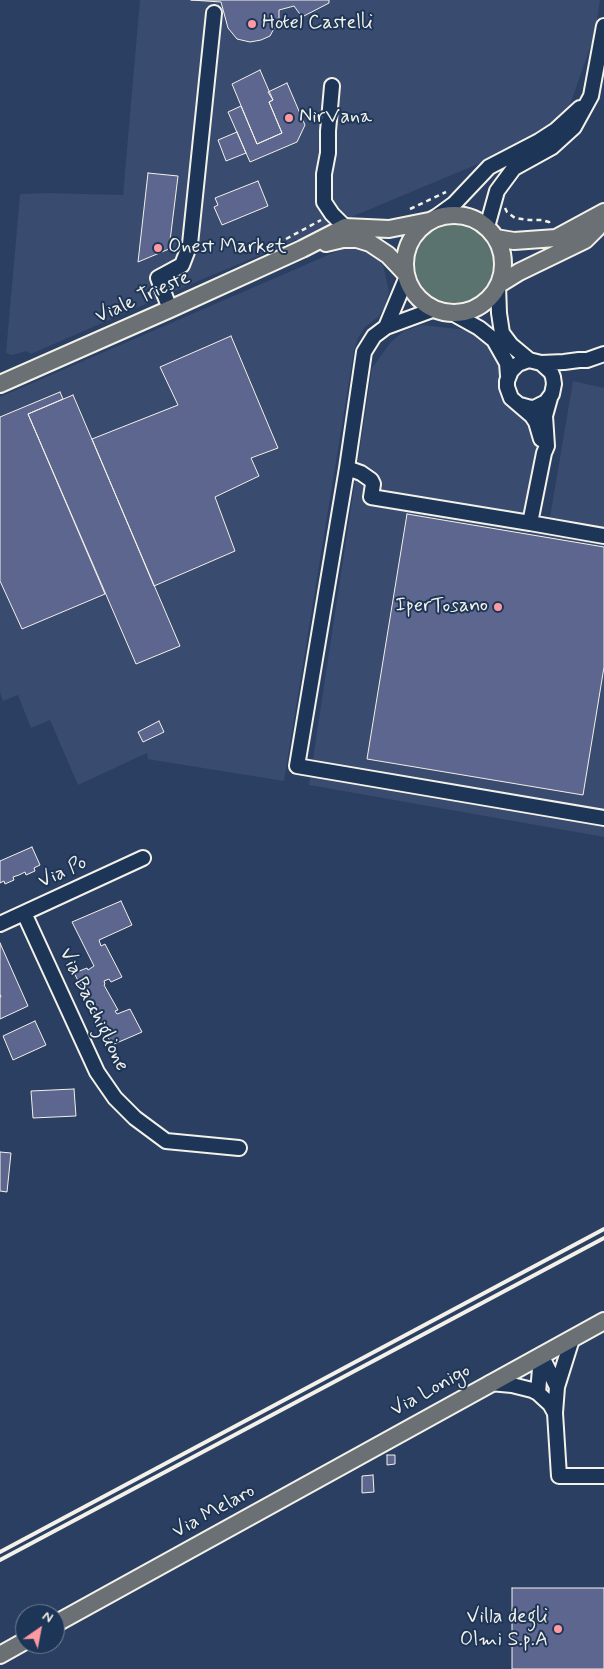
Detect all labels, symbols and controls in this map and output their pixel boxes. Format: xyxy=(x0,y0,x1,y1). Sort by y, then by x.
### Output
place label: Hotel Castelli xyxy=(262,12,373,36)
marker: Hotel Castelli xyxy=(246,18,258,30)
place label: NirVana xyxy=(299,106,372,130)
marker: NirVana xyxy=(283,112,295,124)
place label: Onest Market xyxy=(168,236,287,260)
marker: Onest Market xyxy=(152,242,164,254)
street label: Viale Trieste xyxy=(92,266,194,330)
place label: IperTosano xyxy=(395,595,488,619)
marker: IperTosano xyxy=(492,601,504,613)
street label: Via Po xyxy=(35,851,91,895)
street label: Via Bacchiglione xyxy=(53,945,133,1075)
street label: Via Lonigo xyxy=(387,1359,475,1423)
street label: Via Melaro xyxy=(169,1480,259,1544)
north arrow xyxy=(15,1604,65,1654)
place label: Villa degli Olmi S.p.A xyxy=(460,1606,548,1653)
text: N xyxy=(39,1607,56,1627)
marker: Villa degli Olmi S.p.A xyxy=(552,1623,564,1635)

